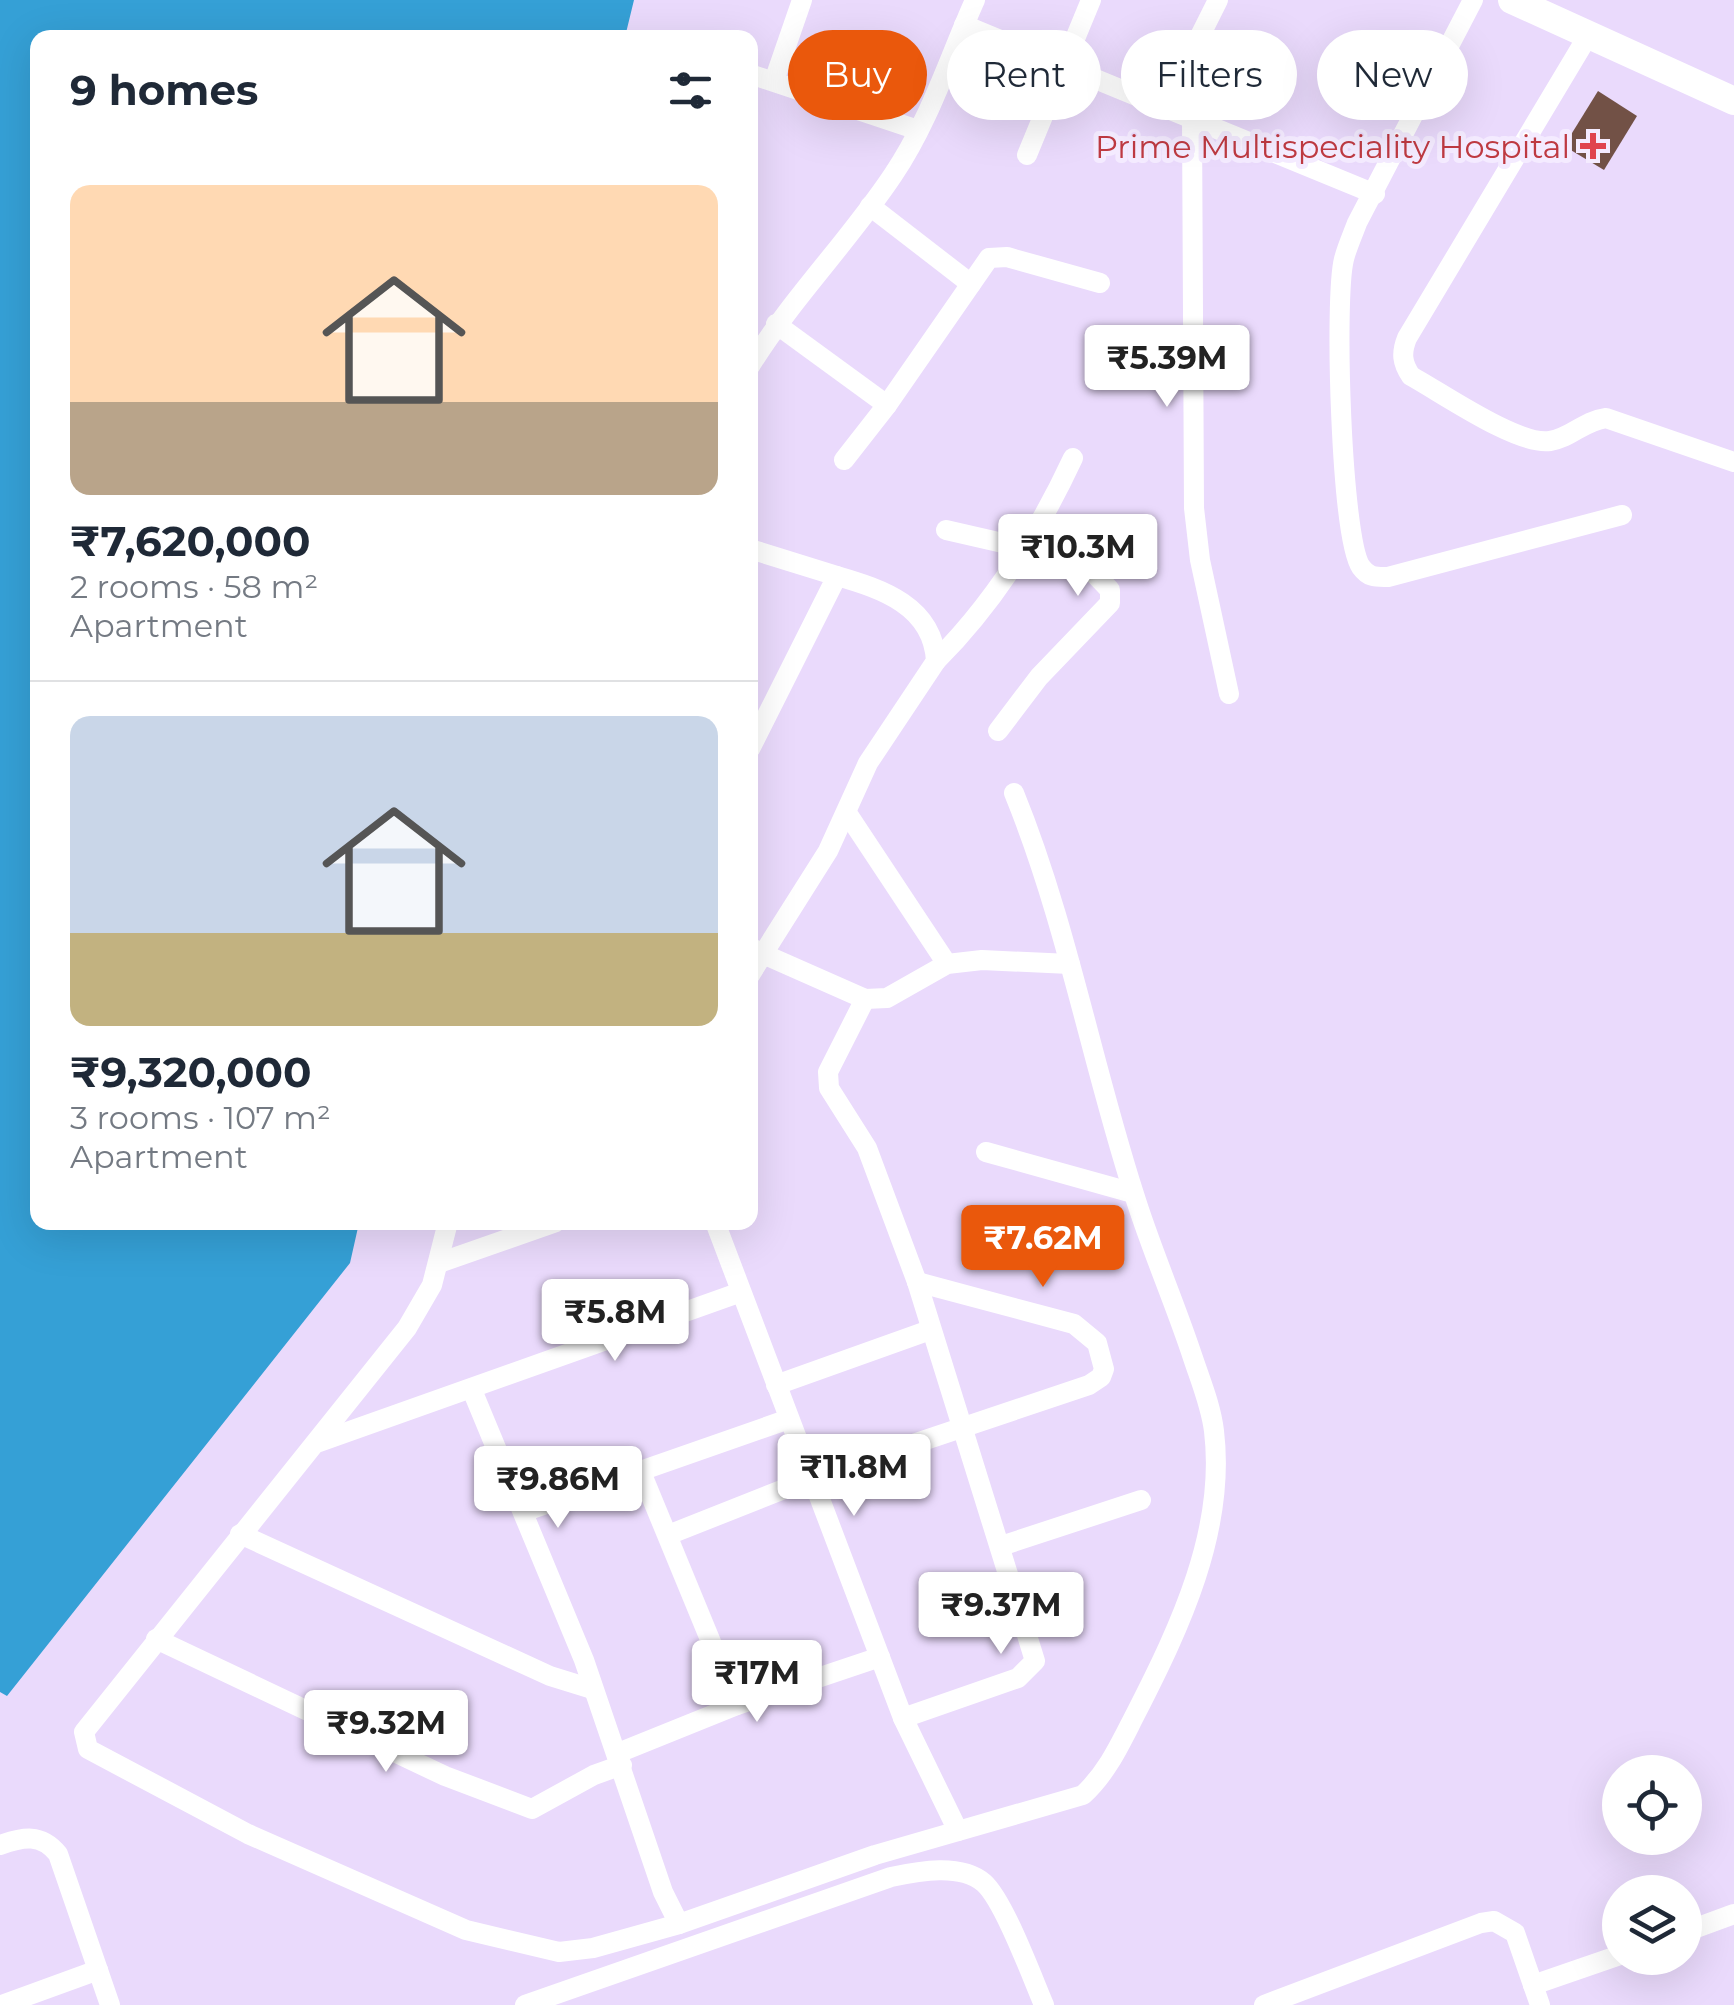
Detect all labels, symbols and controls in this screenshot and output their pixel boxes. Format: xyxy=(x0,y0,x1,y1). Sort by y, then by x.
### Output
chip: Buy xyxy=(788,30,927,120)
chip: Rent xyxy=(947,30,1101,120)
chip: Filters xyxy=(1121,30,1297,120)
chip: New xyxy=(1317,30,1468,120)
icon: filters xyxy=(663,63,718,118)
text: 9 homes xyxy=(70,64,258,116)
place label: Prime Multispeciality Hospital xyxy=(1095,127,1570,166)
marker: Prime Multispeciality Hospital xyxy=(1580,133,1606,159)
icon: home xyxy=(304,250,484,430)
pin: ₹5.39M xyxy=(1086,325,1248,410)
text: ₹5.39M xyxy=(1107,338,1227,377)
pin: ₹10.3M xyxy=(997,514,1159,599)
text: ₹7,620,000 xyxy=(70,515,311,567)
text: ₹10.3M xyxy=(1020,527,1136,566)
text: 2 rooms · 58 m² xyxy=(70,567,318,606)
text: Apartment xyxy=(70,606,248,645)
icon: home xyxy=(304,781,484,961)
text: ₹9,320,000 xyxy=(70,1046,311,1098)
text: 3 rooms · 107 m² xyxy=(70,1098,331,1137)
text: Apartment xyxy=(70,1137,248,1176)
pin: ₹7.62M xyxy=(962,1205,1124,1290)
text: ₹7.62M xyxy=(983,1218,1103,1257)
pin: ₹5.8M xyxy=(545,1279,685,1364)
text: ₹5.8M xyxy=(564,1292,666,1331)
pin: ₹11.8M xyxy=(773,1434,935,1519)
pin: ₹9.86M xyxy=(477,1446,639,1531)
text: ₹11.8M xyxy=(800,1447,908,1486)
text: ₹9.86M xyxy=(496,1459,620,1498)
pin: ₹9.37M xyxy=(920,1572,1082,1657)
text: ₹9.37M xyxy=(941,1585,1061,1624)
pin: ₹17M xyxy=(698,1640,816,1725)
text: ₹17M xyxy=(714,1653,800,1692)
pin: ₹9.32M xyxy=(305,1690,467,1775)
text: ₹9.32M xyxy=(326,1703,446,1742)
map controls xyxy=(1602,1755,1702,1975)
button: locate xyxy=(1602,1755,1702,1855)
button: layers xyxy=(1602,1875,1702,1975)

